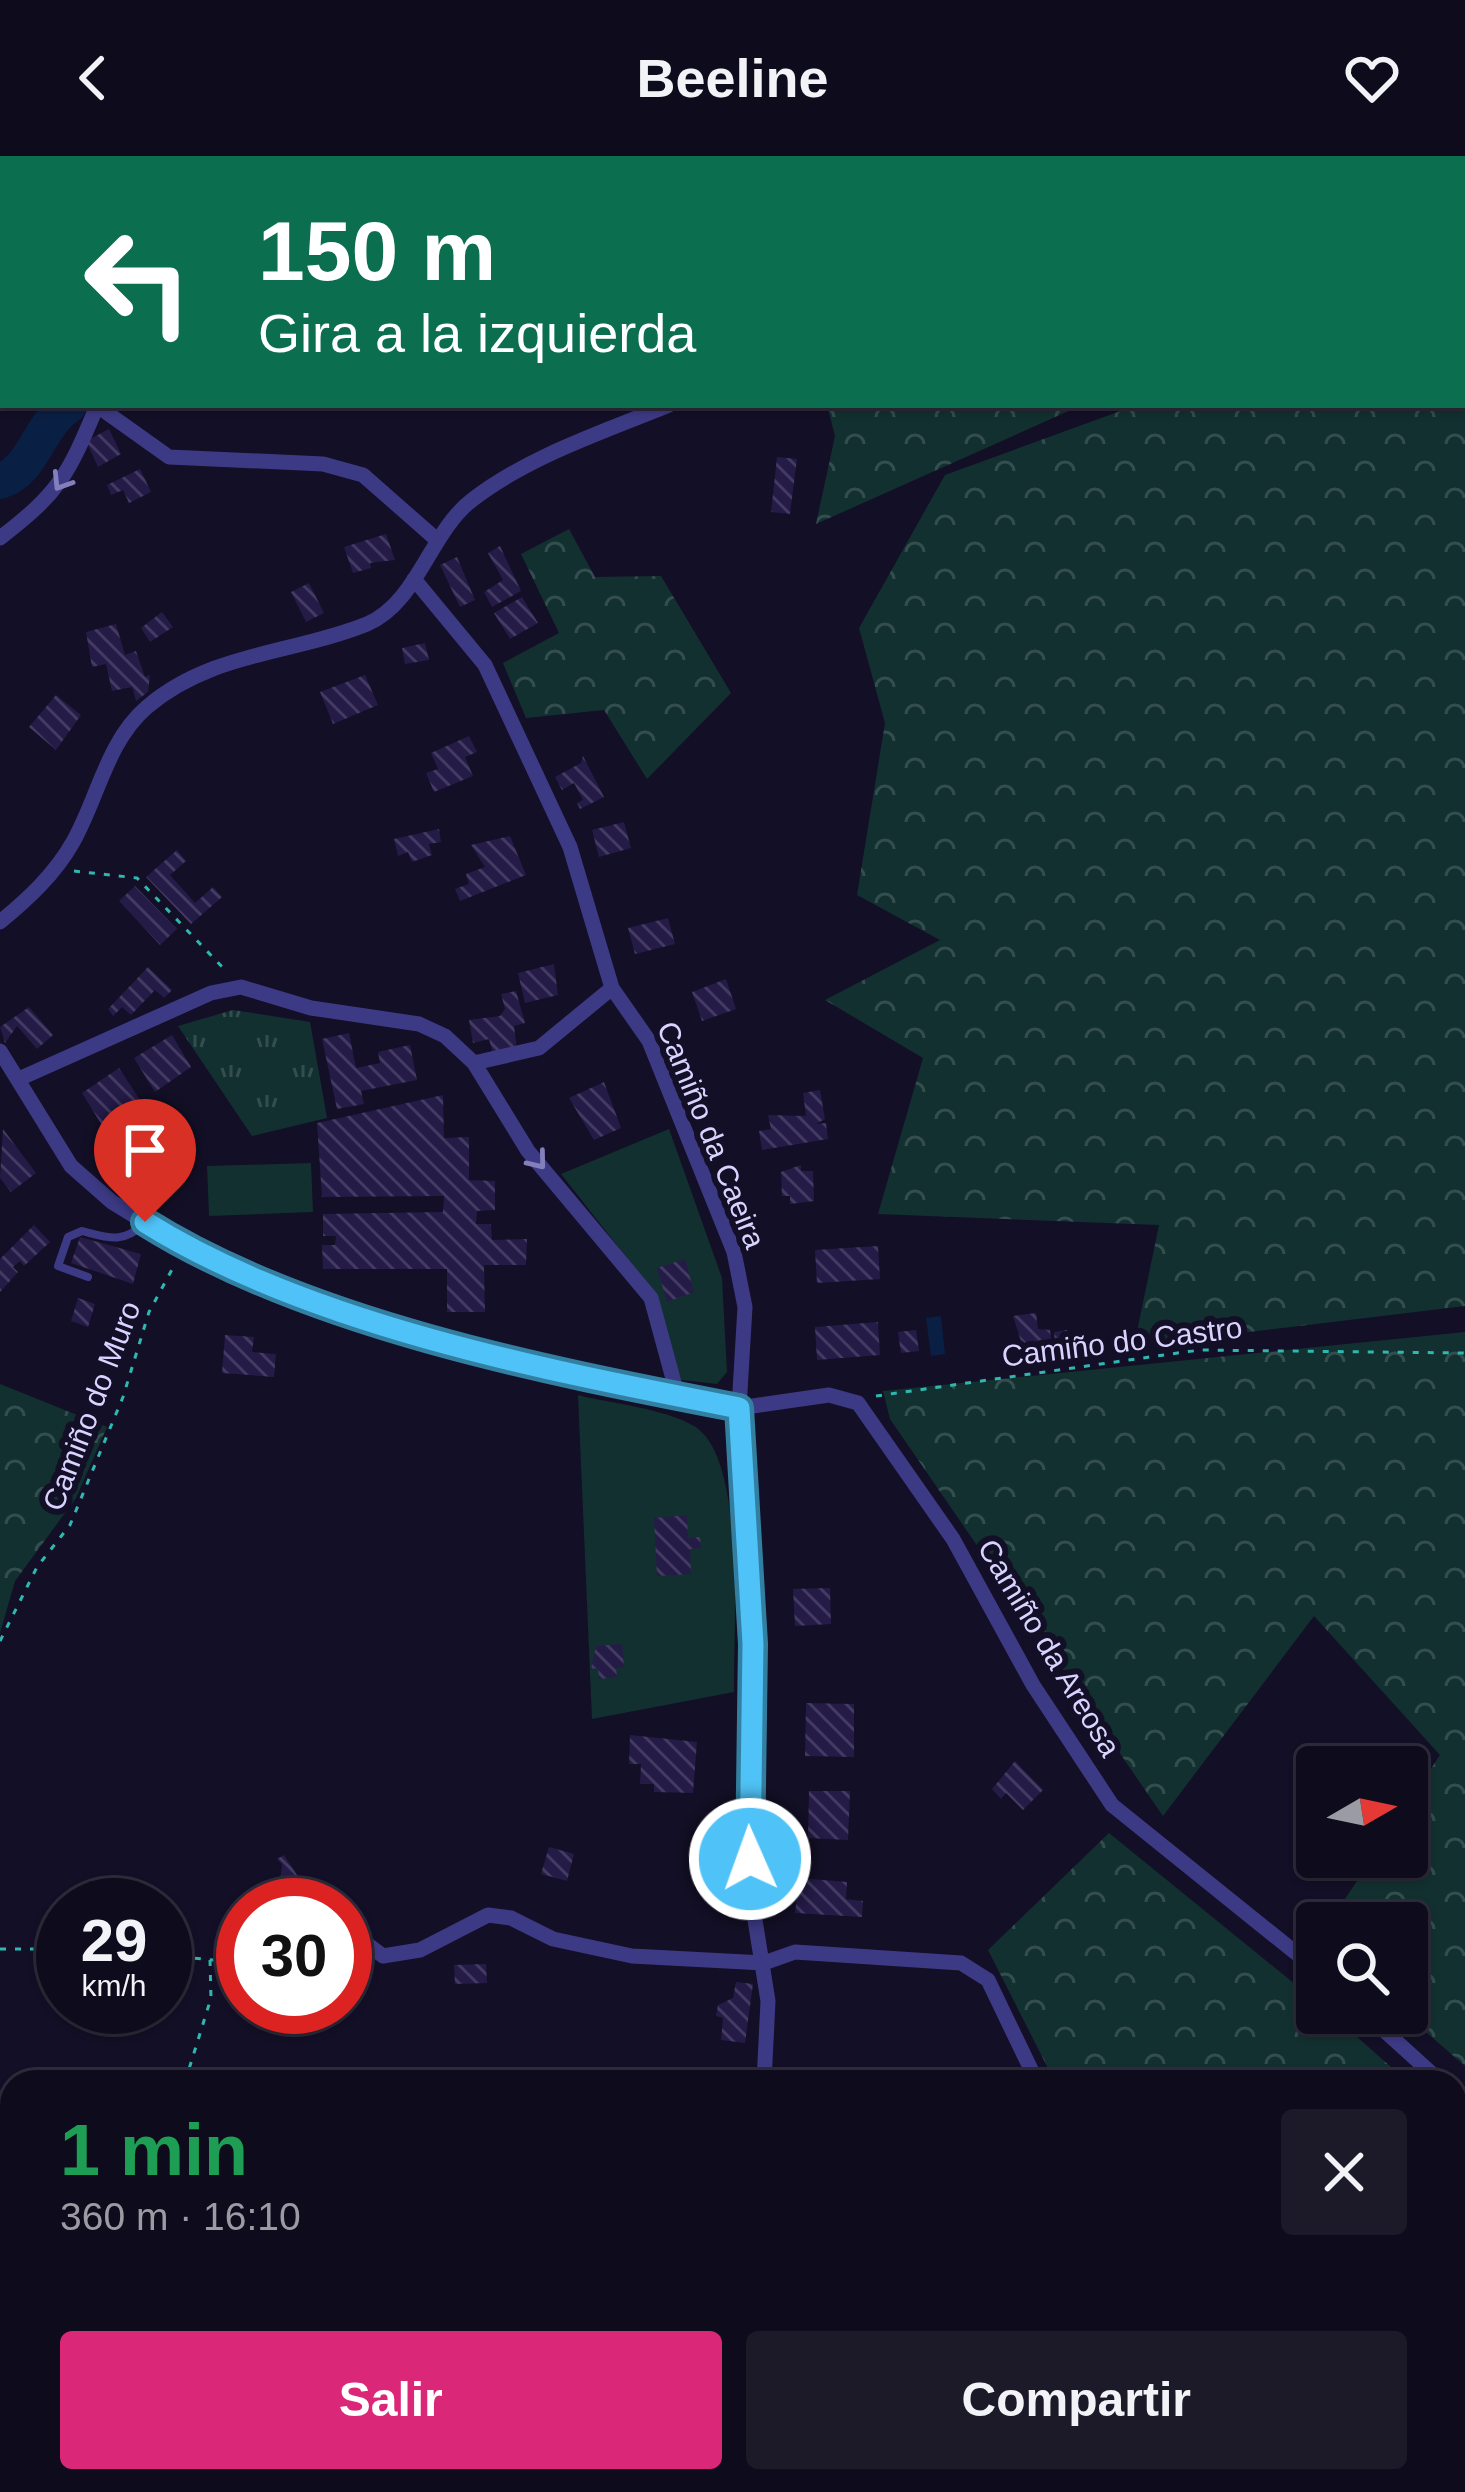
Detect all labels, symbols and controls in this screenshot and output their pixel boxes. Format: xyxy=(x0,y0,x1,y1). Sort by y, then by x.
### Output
icon: back xyxy=(60,45,126,111)
icon: heart xyxy=(1339,45,1405,111)
text: Beeline xyxy=(636,48,829,108)
icon: left xyxy=(60,204,216,360)
text: 150 m xyxy=(258,204,496,298)
text: Gira a la izquierda xyxy=(258,303,696,363)
one-way arrow xyxy=(53,468,75,490)
street label: Camiño da Caeira xyxy=(651,1017,772,1253)
pin xyxy=(94,1099,196,1222)
icon: arrive xyxy=(112,1117,178,1183)
one-way arrow xyxy=(524,1147,545,1169)
street label: Camiño do Muro xyxy=(36,1296,147,1515)
street label: Camiño do Castro xyxy=(1000,1310,1244,1373)
street label: Camiño da Areosa xyxy=(972,1533,1127,1762)
north arrow xyxy=(1296,1746,1428,1878)
map controls xyxy=(1296,1746,1428,2034)
position arrow xyxy=(687,1796,813,1922)
speed limit sign: 30 xyxy=(216,1878,372,2034)
button: search xyxy=(1296,1902,1428,2034)
text: 29 xyxy=(81,1907,147,1974)
text: km/h xyxy=(81,1969,147,2002)
button: close xyxy=(1281,2109,1407,2235)
text: 1 min xyxy=(60,2110,248,2190)
text: 360 m · 16:10 xyxy=(60,2195,301,2238)
button: Salir xyxy=(60,2331,722,2469)
button: Compartir xyxy=(746,2331,1407,2469)

